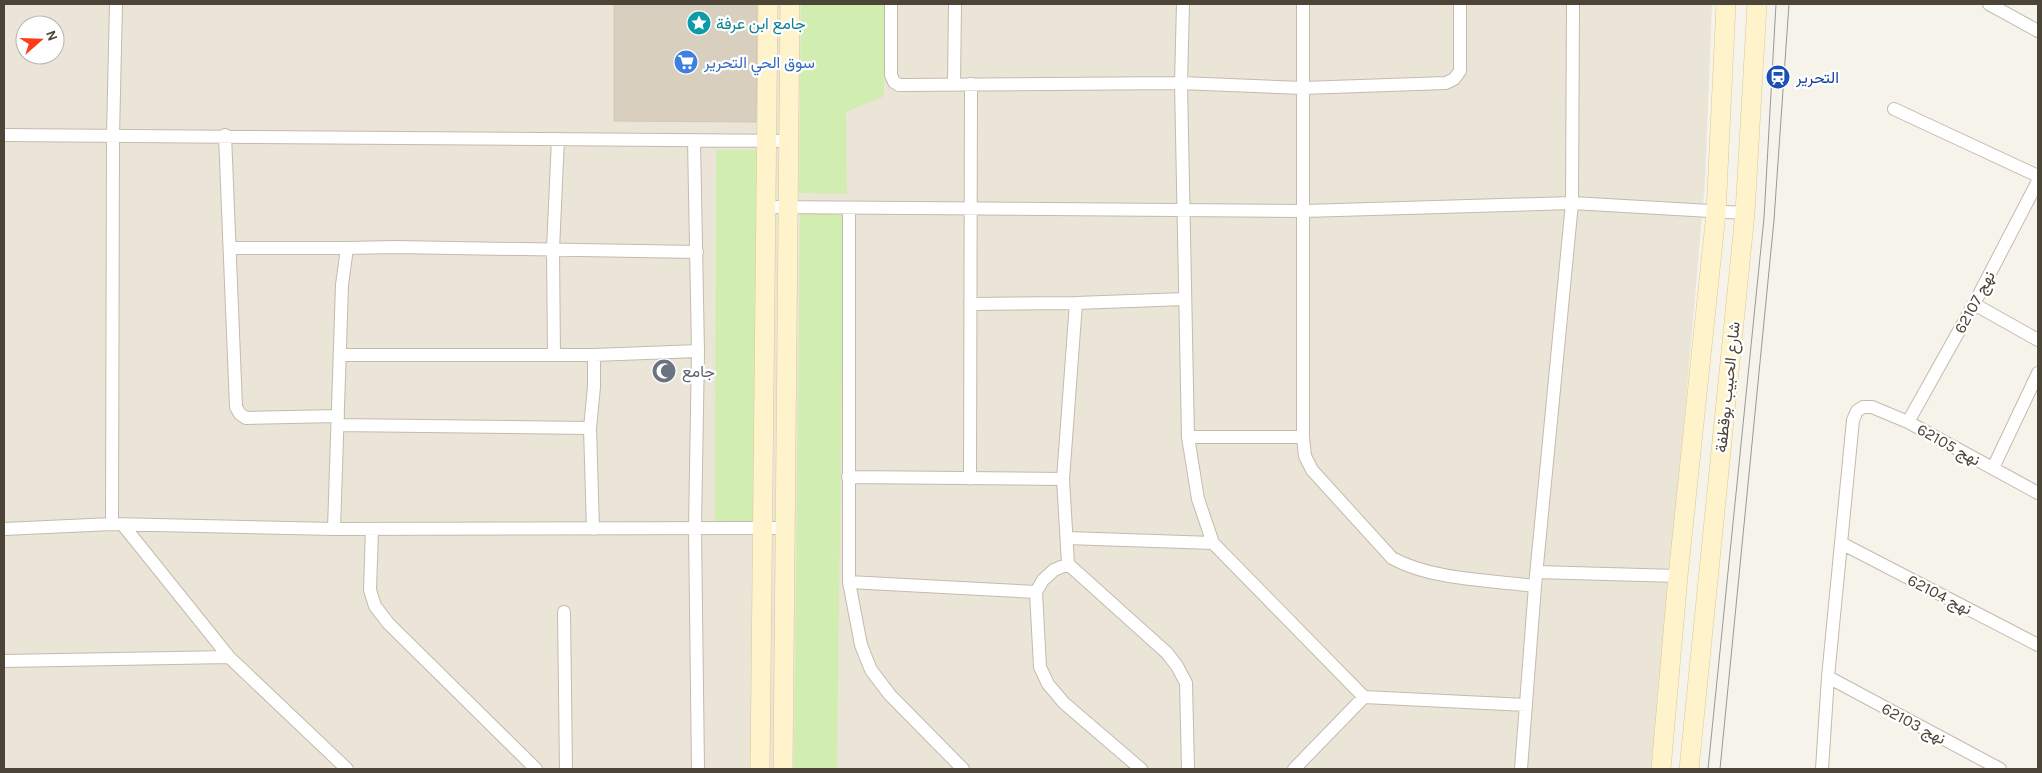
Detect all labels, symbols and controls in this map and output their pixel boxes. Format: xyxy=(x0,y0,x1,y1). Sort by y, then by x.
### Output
place icon: جامع ابن عرفة xyxy=(686,10,712,36)
place label: جامع ابن عرفة xyxy=(716,14,806,35)
north arrow xyxy=(15,15,65,65)
text: N xyxy=(42,28,61,43)
supermarket icon: سوق الحي التحرير xyxy=(673,49,699,75)
place label: سوق الحي التحرير xyxy=(703,53,815,76)
station icon: التحرير xyxy=(1765,64,1791,90)
place label: التحرير xyxy=(1795,68,1839,88)
street label: نهج 62107 xyxy=(1950,268,2001,338)
street label: شارع الحبيب بوقطفة xyxy=(1711,321,1746,454)
mosque icon: جامع xyxy=(651,358,677,384)
place label: جامع xyxy=(682,362,715,383)
street label: نهج 62105 xyxy=(1913,419,1984,471)
street label: نهج 62104 xyxy=(1904,570,1975,620)
street label: نهج 62103 xyxy=(1877,699,1949,750)

